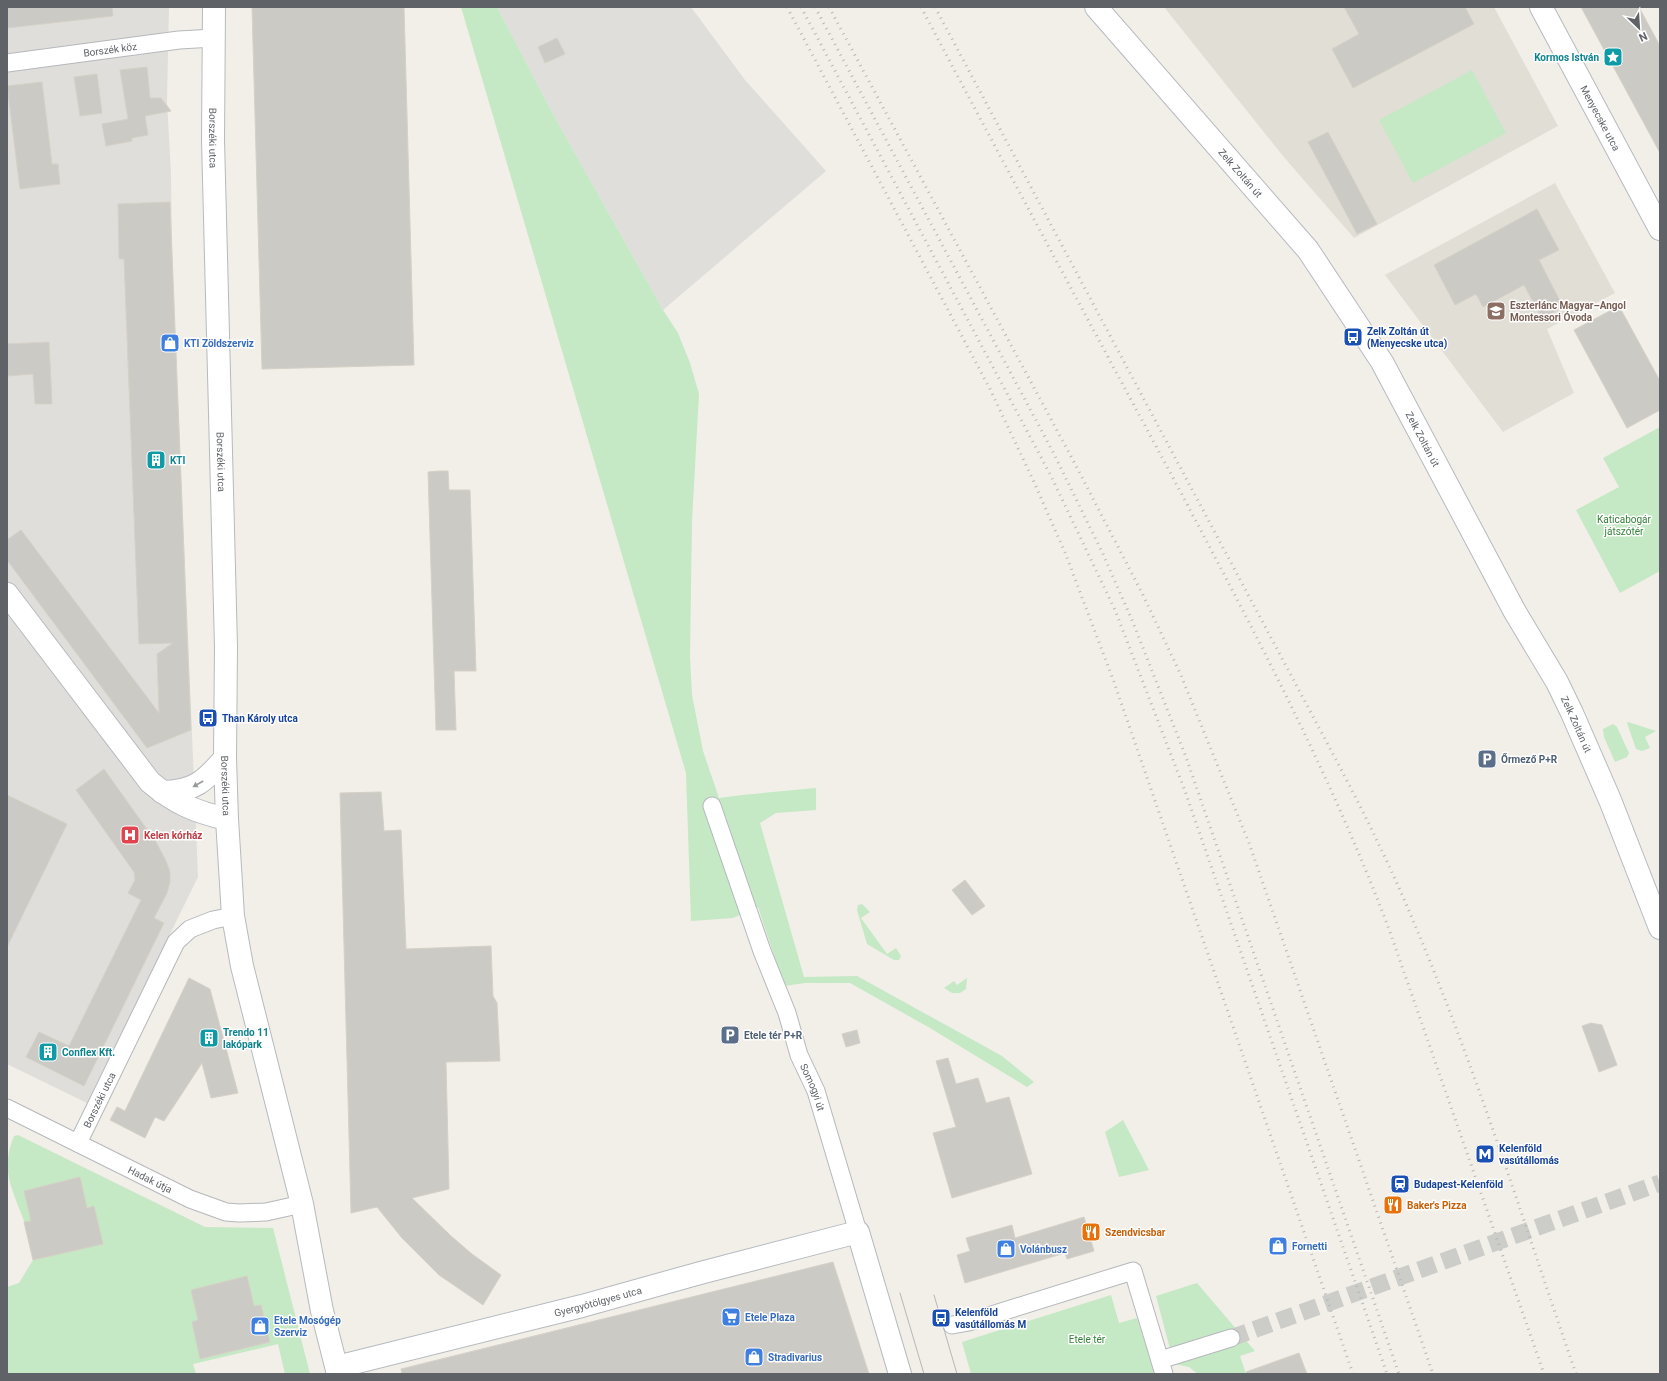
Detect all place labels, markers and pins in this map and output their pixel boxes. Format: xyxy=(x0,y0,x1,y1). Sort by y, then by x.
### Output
place icon: Kormos István xyxy=(1602,46,1624,68)
place label: Kormos István xyxy=(1534,52,1599,63)
school or university icon: Eszterlánc Magyar–Angol Montessori Óvoda xyxy=(1485,300,1507,322)
place label: Eszterlánc Magyar–Angol Montessori Óvoda xyxy=(1510,300,1626,323)
bus stop icon: Zelk Zoltán út (Menyecske utca) xyxy=(1342,326,1364,348)
place label: Zelk Zoltán út (Menyecske utca) xyxy=(1367,326,1447,350)
shop icon: KTI Zöldszerviz xyxy=(159,332,181,354)
place label: KTI Zöldszerviz xyxy=(184,338,254,349)
building icon: KTI xyxy=(145,449,167,471)
place label: KTI xyxy=(170,455,186,466)
bus stop icon: Than Károly utca xyxy=(197,707,219,729)
place label: Than Károly utca xyxy=(222,713,298,724)
parking icon: Őrmező P+R xyxy=(1476,748,1498,770)
place label: Őrmező P+R xyxy=(1501,753,1558,765)
hospital icon: Kelen kórház xyxy=(119,824,141,846)
place label: Kelen kórház xyxy=(144,830,202,841)
parking icon: Etele tér P+R xyxy=(719,1024,741,1046)
building icon: Trendo 11 lakópark xyxy=(198,1027,220,1049)
place label: Trendo 11 lakópark xyxy=(223,1027,269,1050)
place label: Etele tér P+R xyxy=(744,1030,803,1041)
building icon: Conflex Kft. xyxy=(37,1041,59,1063)
place label: Conflex Kft. xyxy=(62,1047,115,1058)
metro station icon: Kelenföld vasútállomás xyxy=(1474,1143,1496,1165)
place label: Kelenföld vasútállomás xyxy=(1499,1143,1559,1166)
station icon: Budapest-Kelenföld xyxy=(1389,1173,1411,1195)
place label: Budapest-Kelenföld xyxy=(1414,1179,1504,1190)
restaurant icon: Baker's Pizza xyxy=(1382,1194,1404,1216)
place label: Baker's Pizza xyxy=(1407,1200,1467,1211)
restaurant icon: Szendvicsbar xyxy=(1080,1221,1102,1243)
place label: Szendvicsbar xyxy=(1105,1227,1166,1238)
shop icon: Fornetti xyxy=(1267,1235,1289,1257)
shop icon: Volánbusz xyxy=(995,1238,1017,1260)
place label: Fornetti xyxy=(1292,1241,1327,1252)
place label: Volánbusz xyxy=(1020,1244,1067,1255)
supermarket icon: Etele Plaza xyxy=(720,1306,742,1328)
bus stop icon: Kelenföld vasútállomás M xyxy=(930,1307,952,1329)
place label: Kelenföld vasútállomás M xyxy=(955,1307,1026,1330)
place label: Etele Plaza xyxy=(745,1312,795,1323)
shop icon: Etele Mosógép Szerviz xyxy=(249,1315,271,1337)
place label: Etele Mosógép Szerviz xyxy=(274,1315,341,1338)
shop icon: Stradivarius xyxy=(743,1346,765,1368)
place label: Stradivarius xyxy=(768,1352,822,1363)

